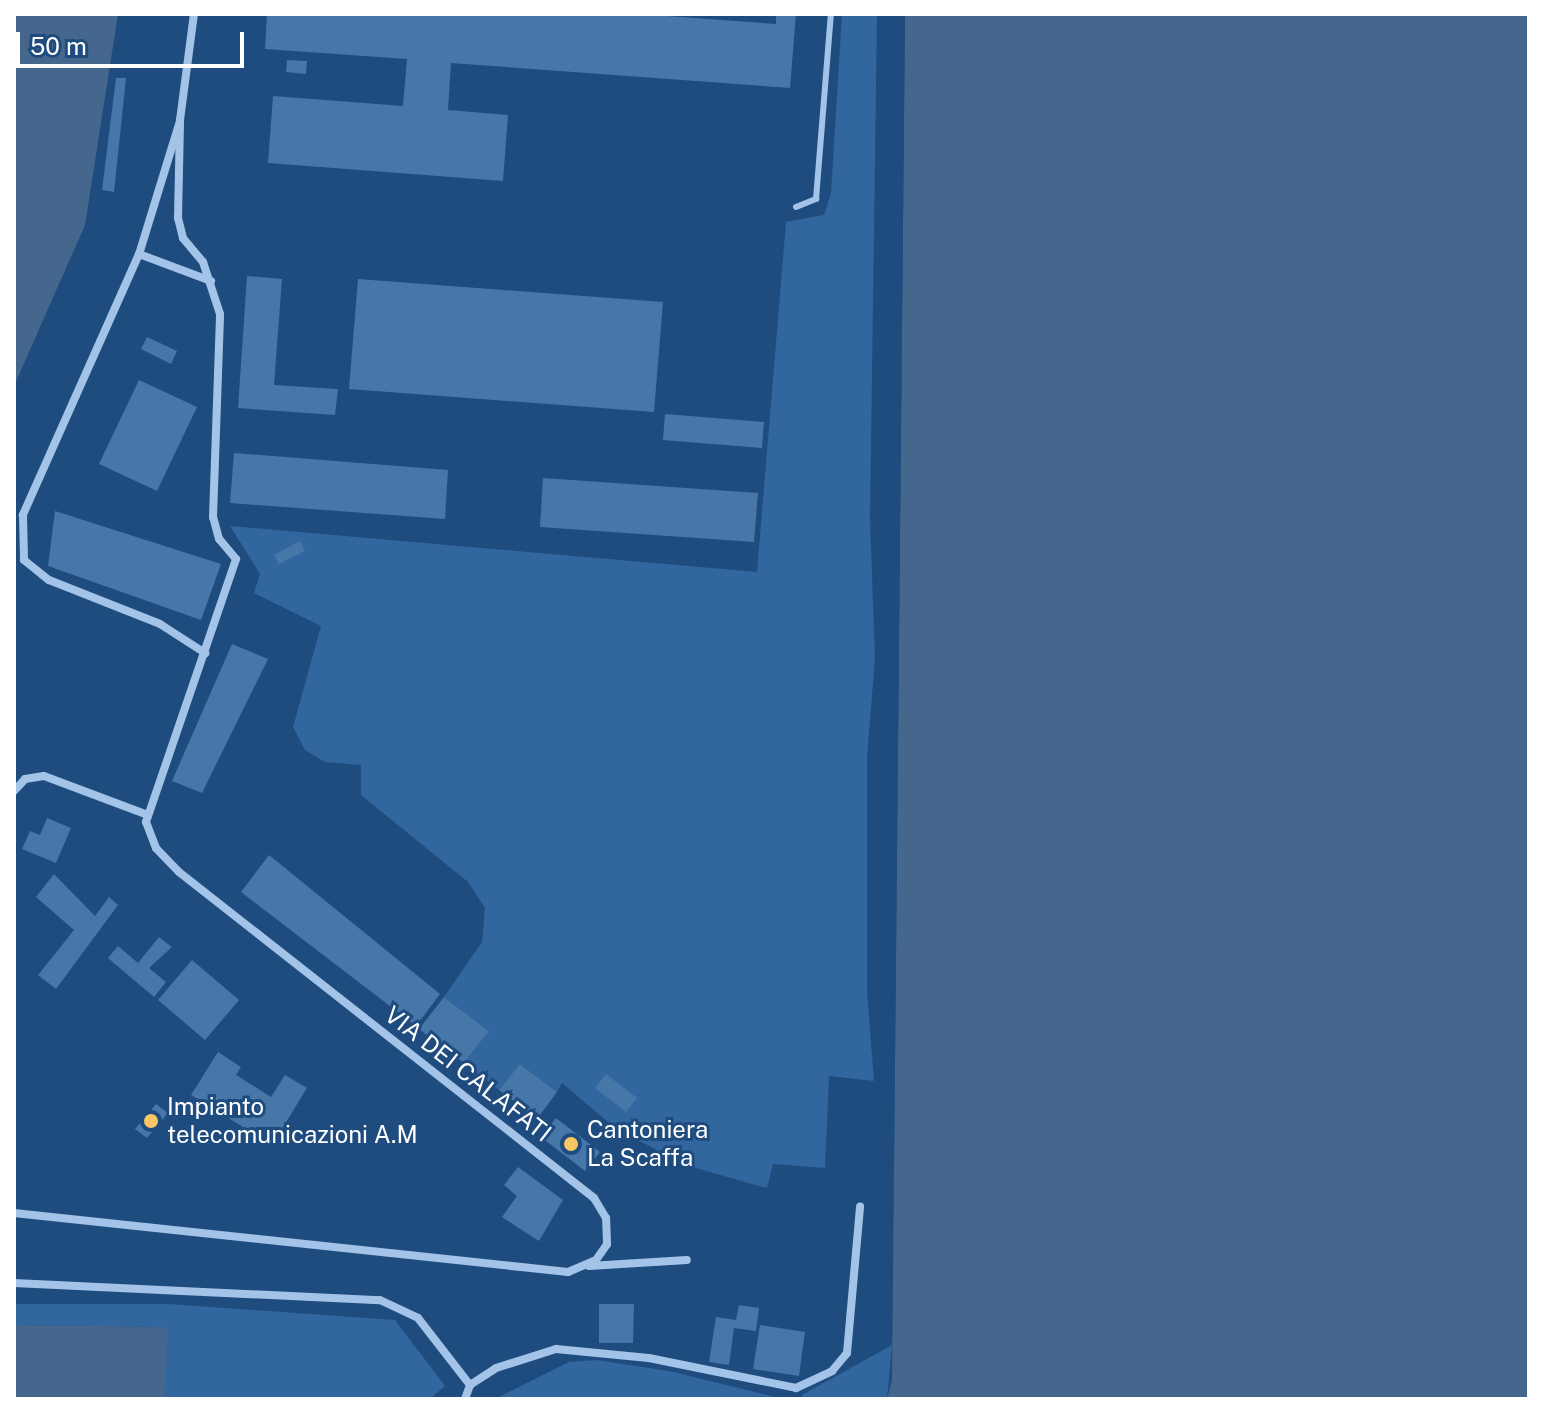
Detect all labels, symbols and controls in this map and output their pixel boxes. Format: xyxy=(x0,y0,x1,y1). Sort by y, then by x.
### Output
scale bar xyxy=(20,16,248,66)
text: 50 m xyxy=(30,32,87,60)
street label: VIA DEI CALAFATI xyxy=(379,1000,557,1148)
place label: Impianto telecomunicazioni A.M xyxy=(167,1093,418,1149)
marker: Impianto telecomunicazioni A.M xyxy=(142,1112,160,1130)
place label: Cantoniera La Scaffa xyxy=(587,1116,708,1172)
marker: Cantoniera La Scaffa xyxy=(562,1135,580,1153)

